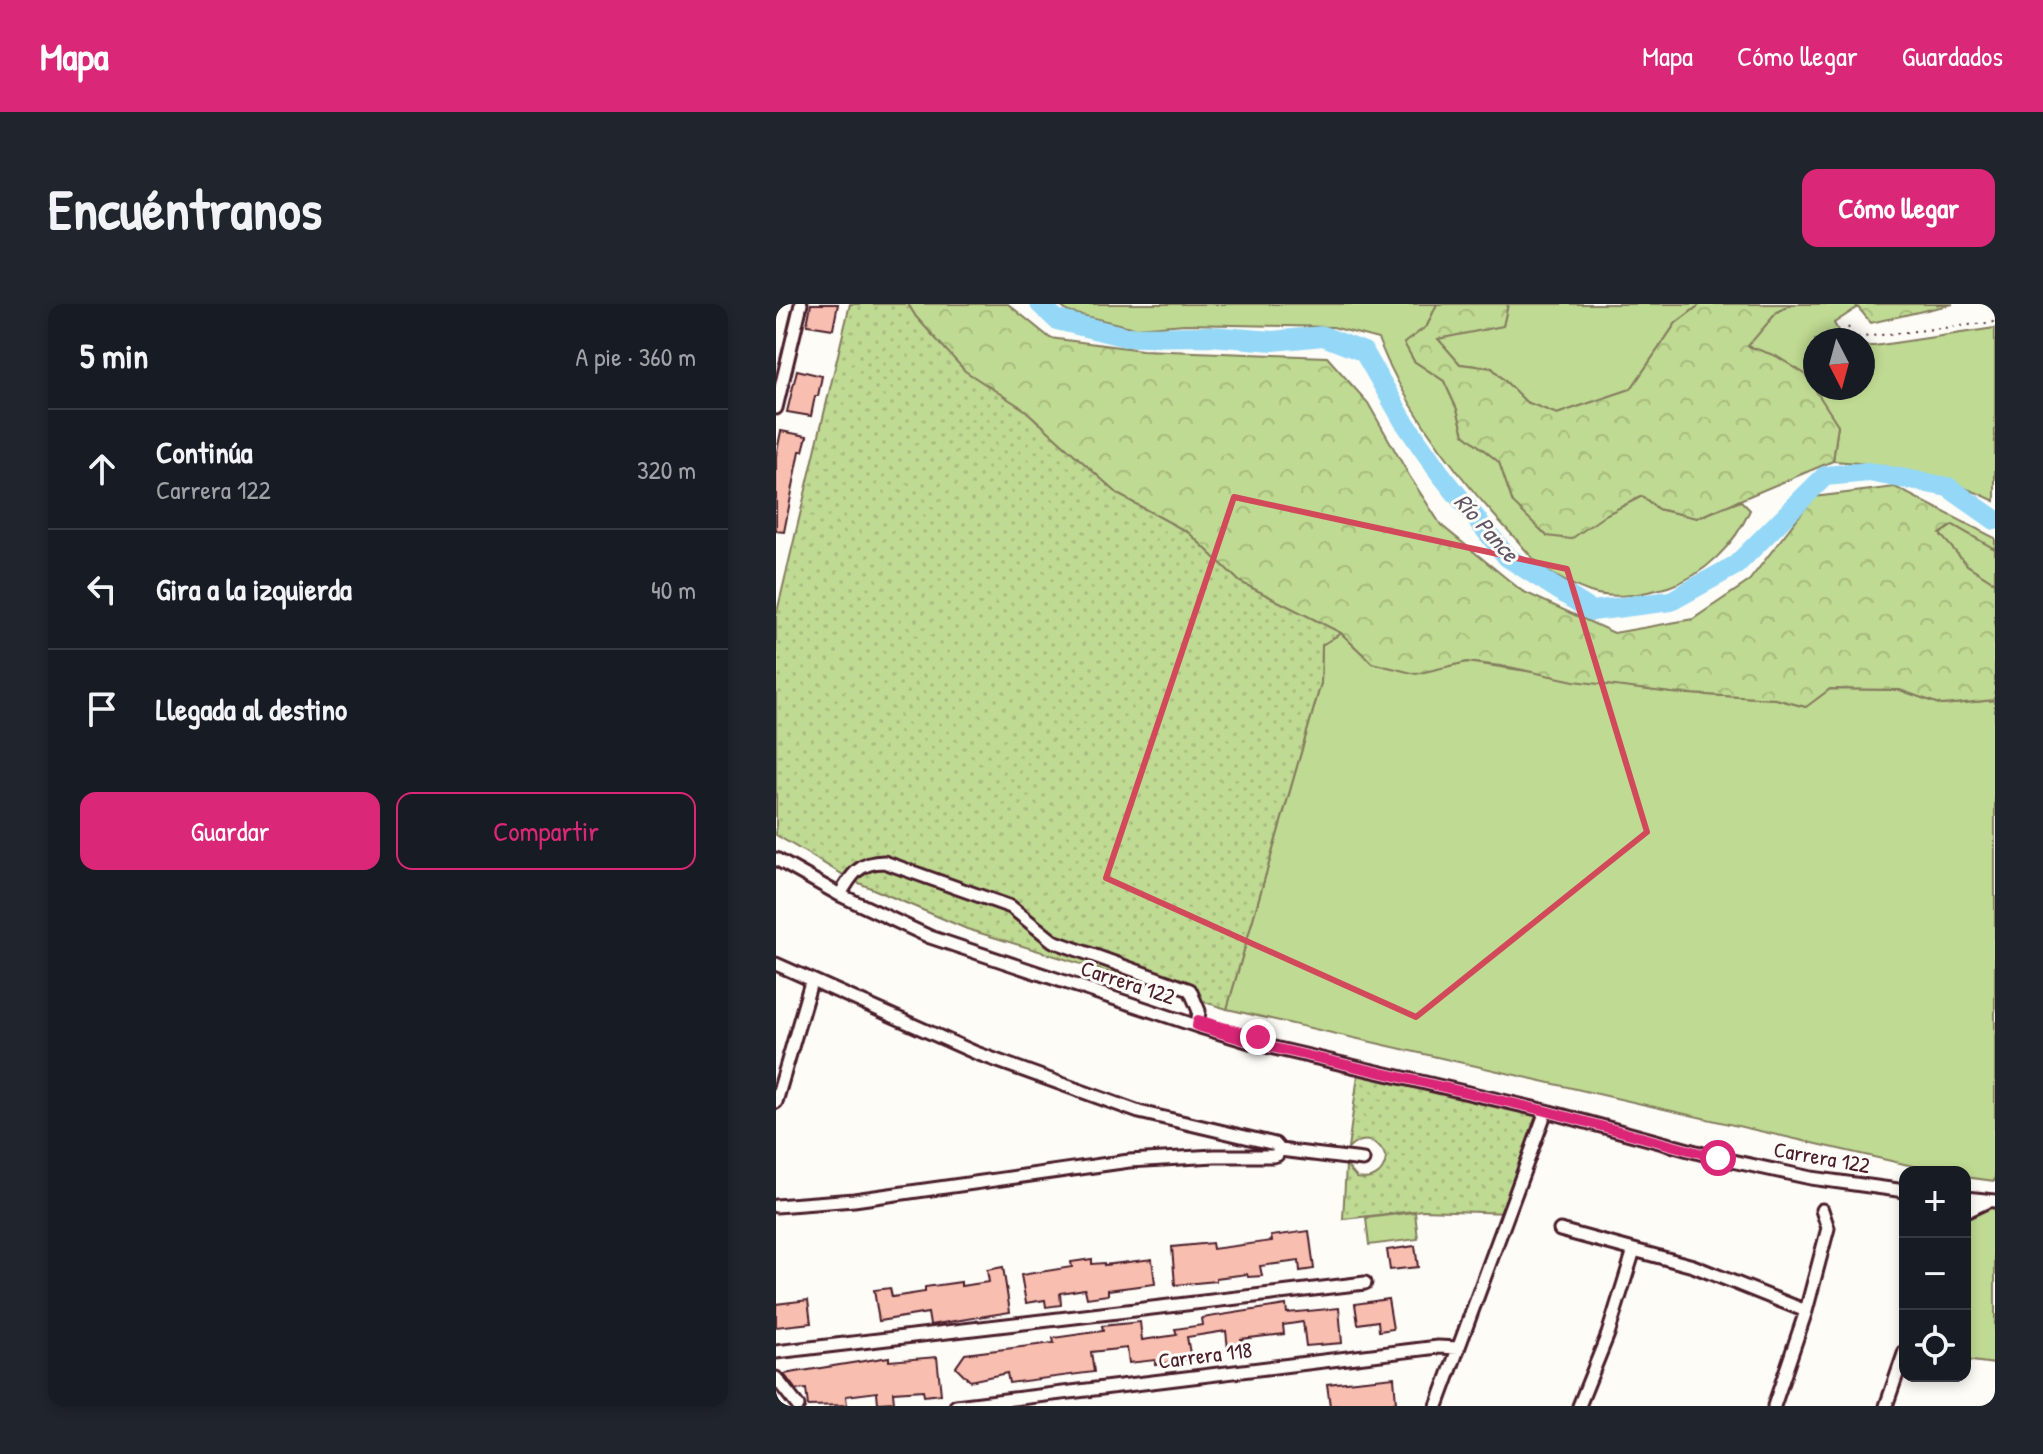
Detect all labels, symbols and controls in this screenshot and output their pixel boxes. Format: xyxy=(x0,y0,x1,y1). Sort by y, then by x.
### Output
text: Mapa xyxy=(40,30,109,82)
text: Mapa xyxy=(1642,37,1693,75)
text: Cómo llegar xyxy=(1737,37,1858,75)
text: Guardados xyxy=(1902,37,2003,75)
button: Cómo llegar xyxy=(1802,169,1995,247)
text: Encuéntranos xyxy=(48,171,322,246)
north arrow xyxy=(1803,328,1875,400)
text: 5 min xyxy=(80,333,148,379)
text: A pie · 360 m xyxy=(576,339,696,374)
text: Continúa xyxy=(156,432,252,472)
icon: ahead xyxy=(80,447,124,491)
text: 320 m xyxy=(637,452,696,487)
text: Carrera 122 xyxy=(156,472,271,507)
water label: Río Pance xyxy=(1448,486,1527,569)
icon: left xyxy=(80,567,124,611)
text: Gira a la izquierda xyxy=(156,569,352,609)
text: 40 m xyxy=(651,572,696,607)
icon: arrive xyxy=(80,687,124,731)
text: Llegada al destino xyxy=(156,689,347,729)
button: Guardar xyxy=(80,792,380,870)
button: Compartir xyxy=(396,792,696,870)
street label: Carrera 122 xyxy=(1077,953,1179,1011)
route end xyxy=(1240,1019,1276,1055)
street label: Carrera 122 xyxy=(1772,1134,1873,1180)
route start xyxy=(1700,1140,1736,1176)
map controls xyxy=(1899,1166,1971,1382)
button: + xyxy=(1899,1166,1971,1238)
button: − xyxy=(1899,1238,1971,1310)
button: locate xyxy=(1899,1310,1971,1382)
street label: Carrera 118 xyxy=(1157,1334,1253,1376)

